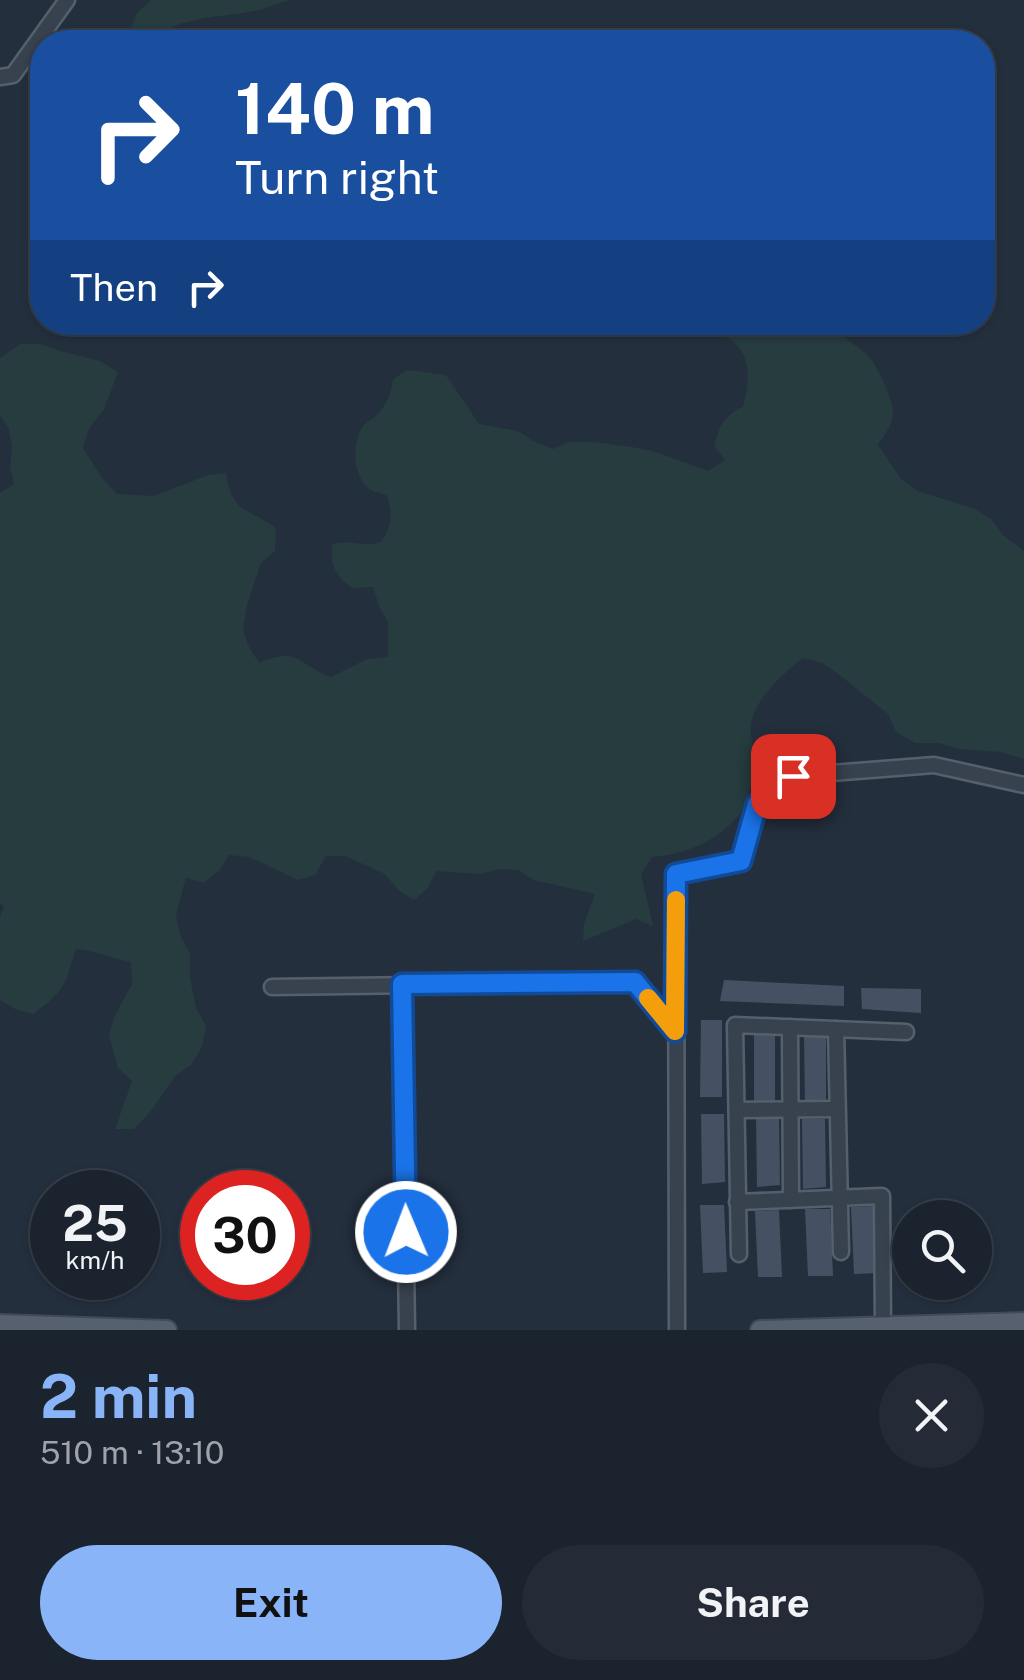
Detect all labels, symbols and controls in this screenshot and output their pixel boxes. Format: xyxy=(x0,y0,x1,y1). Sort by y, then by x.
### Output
text: 140 m xyxy=(235,67,434,150)
icon: right xyxy=(70,70,200,200)
text: Turn right xyxy=(235,151,439,204)
icon: right xyxy=(178,260,233,315)
text: Then xyxy=(70,265,158,310)
pin xyxy=(751,734,836,819)
icon: arrive xyxy=(766,749,821,804)
speed limit sign: 30 xyxy=(180,1170,310,1300)
position arrow xyxy=(354,1180,458,1284)
text: 25 xyxy=(62,1193,128,1252)
map controls xyxy=(892,1200,992,1300)
button: search xyxy=(892,1200,992,1300)
text: km/h xyxy=(66,1245,124,1275)
text: 2 min xyxy=(40,1361,197,1432)
button: close xyxy=(879,1363,984,1468)
text: 510 m · 13:10 xyxy=(40,1434,224,1471)
button: Exit xyxy=(40,1545,502,1660)
button: Share xyxy=(522,1545,984,1660)

